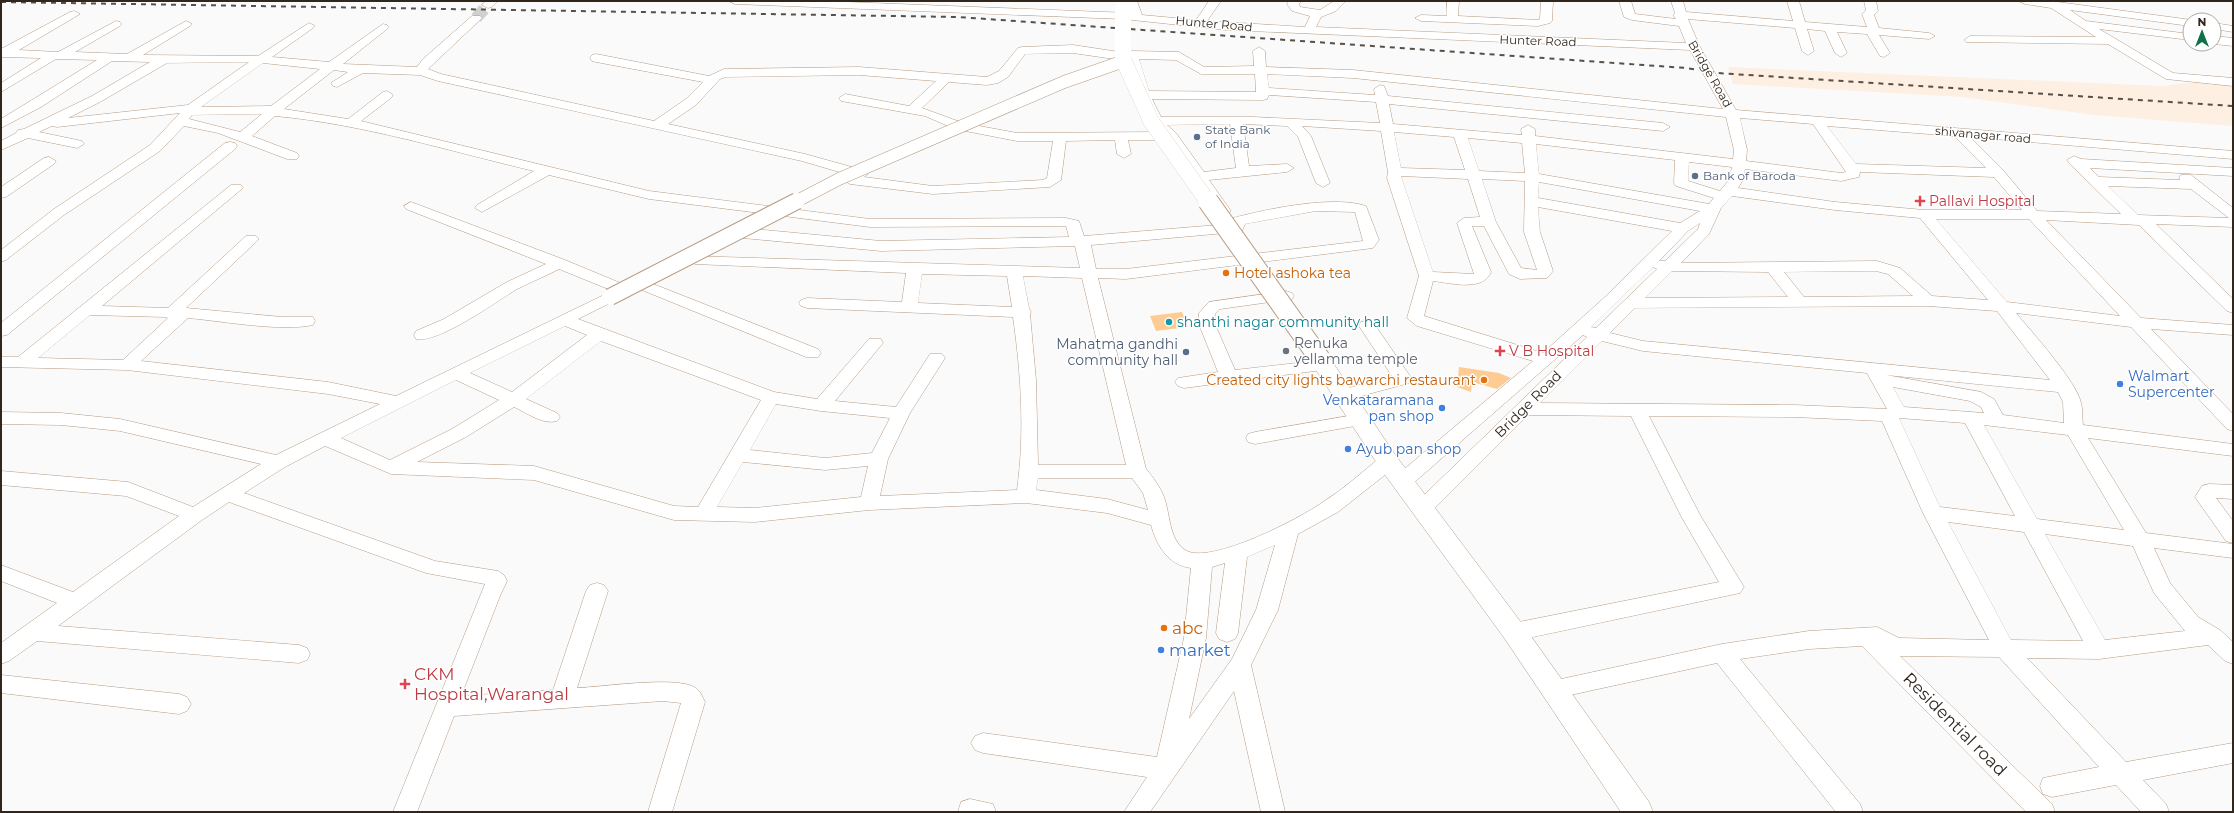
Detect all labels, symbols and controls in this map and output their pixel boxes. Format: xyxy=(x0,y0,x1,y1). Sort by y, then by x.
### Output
north arrow xyxy=(2182,12,2222,52)
street label: Hunter Road xyxy=(1175,13,1253,34)
text: N xyxy=(2198,15,2206,29)
street label: Hunter Road xyxy=(1499,32,1577,49)
street label: Bridge Road xyxy=(1685,37,1736,110)
place label: State Bank of India xyxy=(1205,122,1271,151)
street label: shivanagar road xyxy=(1934,123,2032,146)
marker: State Bank of India xyxy=(1192,132,1202,142)
place label: Bank of Baroda xyxy=(1703,168,1796,183)
marker: Bank of Baroda xyxy=(1690,171,1700,181)
place label: Pallavi Hospital xyxy=(1929,192,2035,210)
marker: Pallavi Hospital xyxy=(1914,195,1926,207)
place label: Hotel ashoka tea xyxy=(1234,264,1351,282)
marker: Hotel ashoka tea xyxy=(1221,268,1231,278)
place label: shanthi nagar community hall xyxy=(1177,313,1389,331)
marker: shanthi nagar community hall xyxy=(1164,317,1174,327)
place label: Renuka yellamma temple xyxy=(1293,334,1418,368)
place label: Mahatma gandhi community hall xyxy=(1056,335,1178,369)
place label: V B Hospital xyxy=(1509,342,1594,360)
marker: V B Hospital xyxy=(1494,345,1506,357)
marker: Renuka yellamma temple xyxy=(1281,346,1291,356)
marker: Mahatma gandhi community hall xyxy=(1181,347,1191,357)
street label: Bridge Road xyxy=(1491,367,1565,441)
place label: Walmart Supercenter xyxy=(2128,367,2215,401)
place label: Created city lights bawarchi restaurant xyxy=(1206,371,1476,389)
marker: Created city lights bawarchi restaurant xyxy=(1479,375,1489,385)
marker: Walmart Supercenter xyxy=(2115,379,2125,389)
place label: Venkataramana pan shop xyxy=(1323,391,1434,425)
marker: Venkataramana pan shop xyxy=(1437,403,1447,413)
place label: Ayub pan shop xyxy=(1356,440,1461,458)
marker: Ayub pan shop xyxy=(1343,444,1353,454)
place label: abc xyxy=(1172,618,1203,638)
marker: abc xyxy=(1159,623,1169,633)
place label: market xyxy=(1169,640,1231,660)
marker: market xyxy=(1156,645,1166,655)
place label: CKM Hospital,Warangal xyxy=(414,664,569,704)
street label: Residential road xyxy=(1899,668,2011,780)
marker: CKM Hospital,Warangal xyxy=(399,678,411,690)

